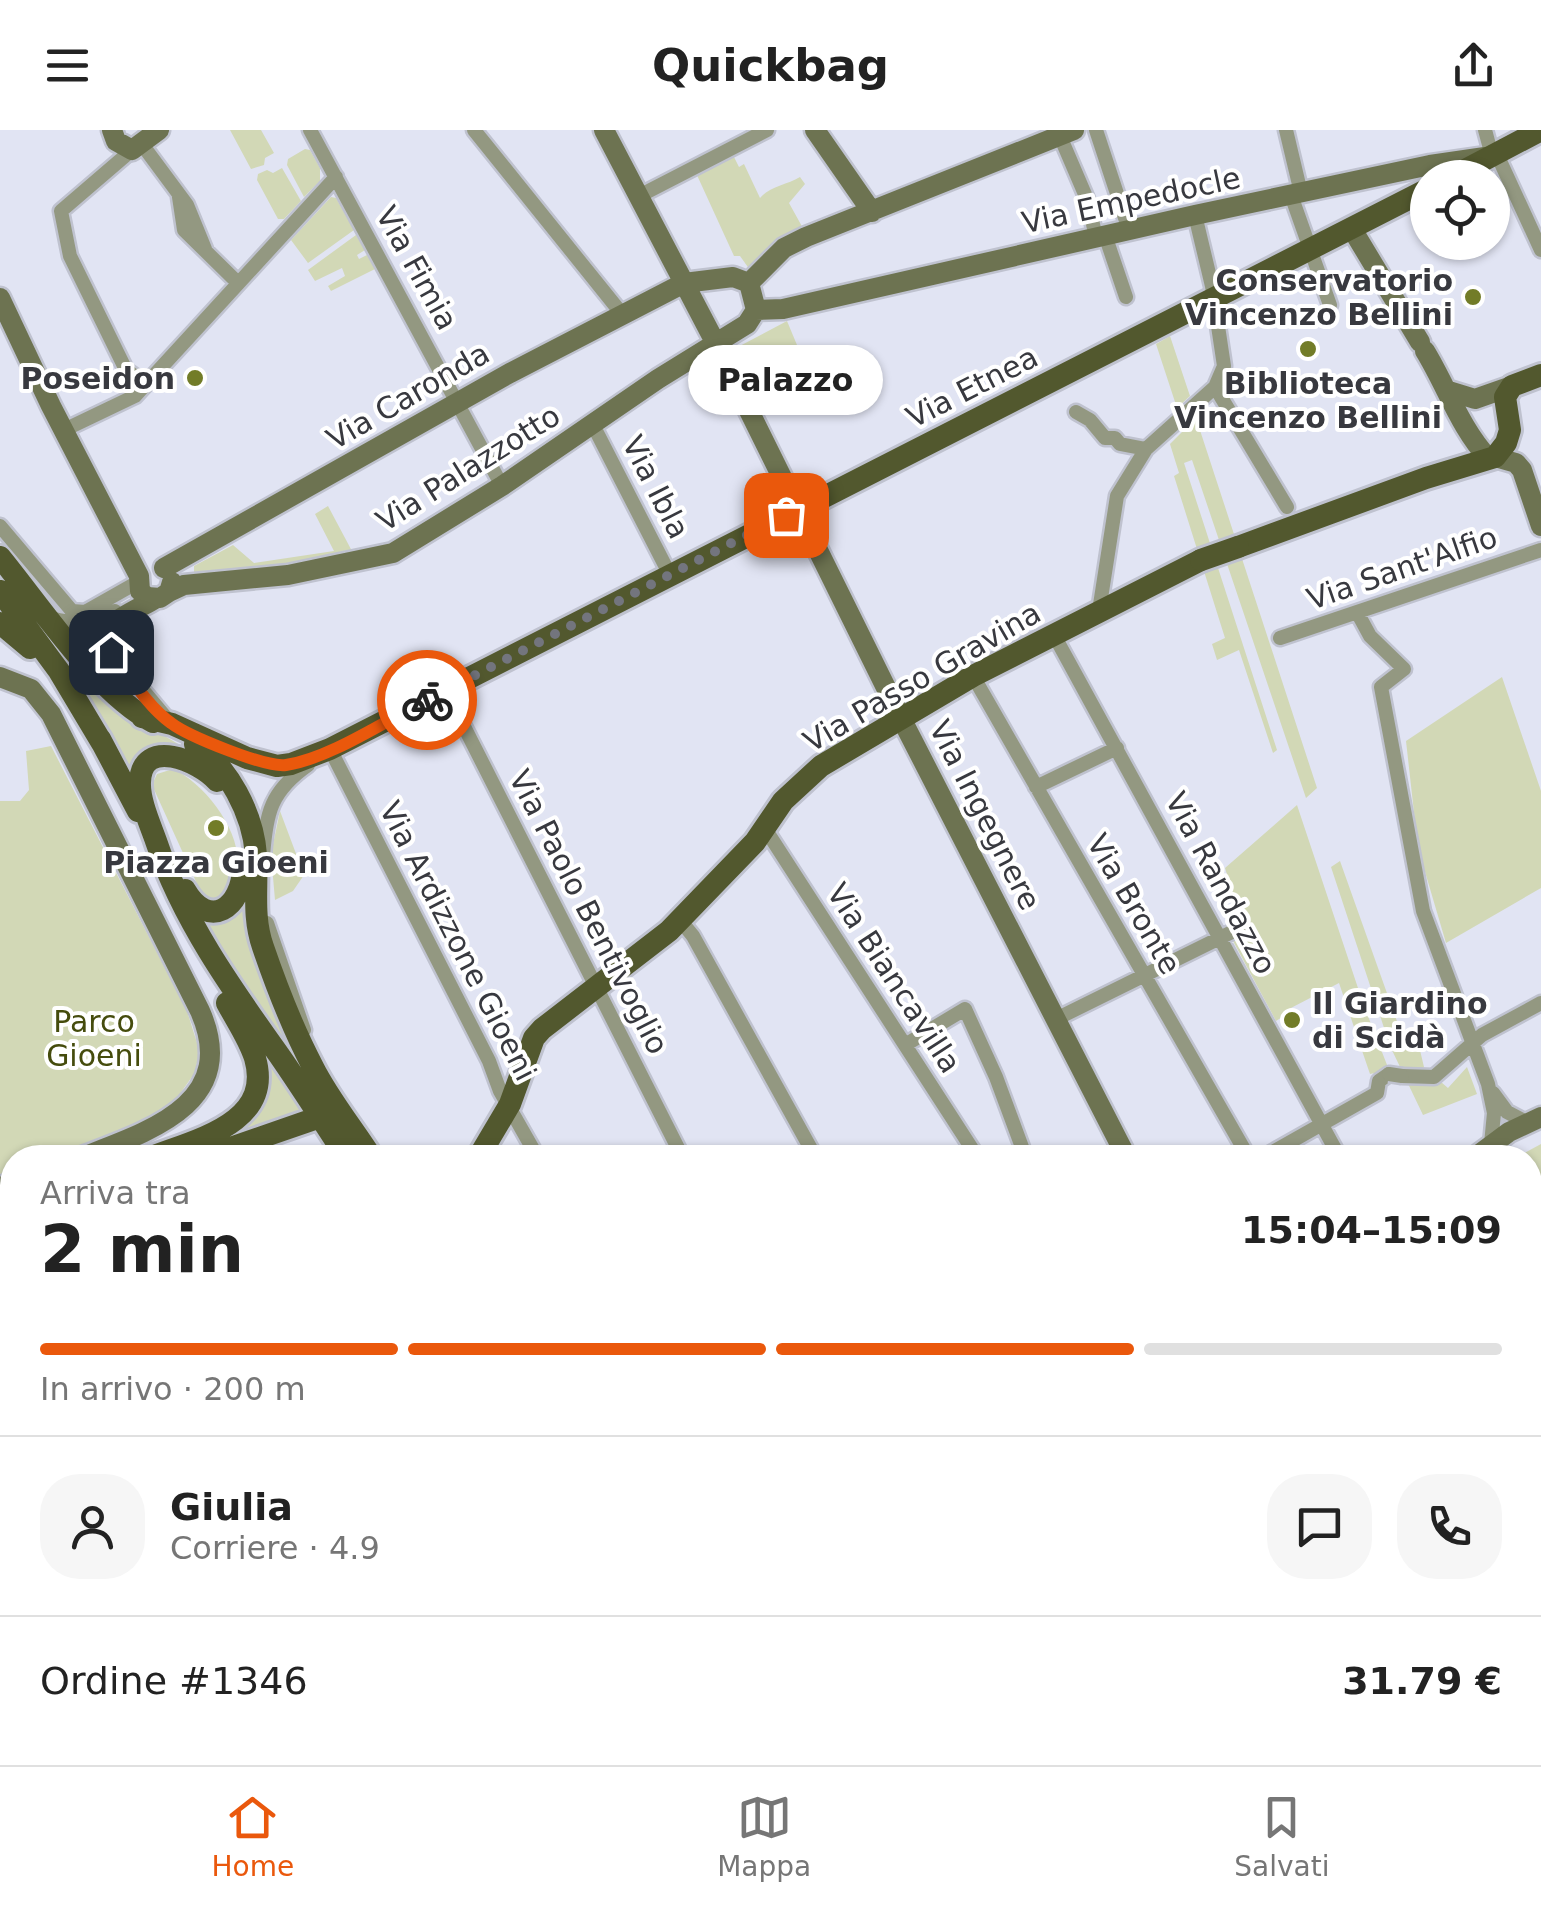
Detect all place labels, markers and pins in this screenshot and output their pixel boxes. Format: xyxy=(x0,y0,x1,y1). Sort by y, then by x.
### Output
place label: Conservatorio Vincenzo Bellini xyxy=(1185,263,1453,332)
marker: Conservatorio Vincenzo Bellini xyxy=(1462,286,1484,308)
marker: Biblioteca Vincenzo Bellini xyxy=(1297,338,1319,360)
callout: Palazzo xyxy=(688,345,884,415)
place label: Poseidon xyxy=(20,361,175,396)
place label: Biblioteca Vincenzo Bellini xyxy=(1174,366,1442,435)
marker: Poseidon xyxy=(184,367,206,389)
pin xyxy=(744,473,829,558)
pin xyxy=(69,610,154,695)
marker: Piazza Gioeni xyxy=(205,817,227,839)
place label: Piazza Gioeni xyxy=(103,845,329,880)
place label: Il Giardino di Scidà xyxy=(1312,986,1488,1055)
marker: Il Giardino di Scidà xyxy=(1281,1009,1303,1031)

